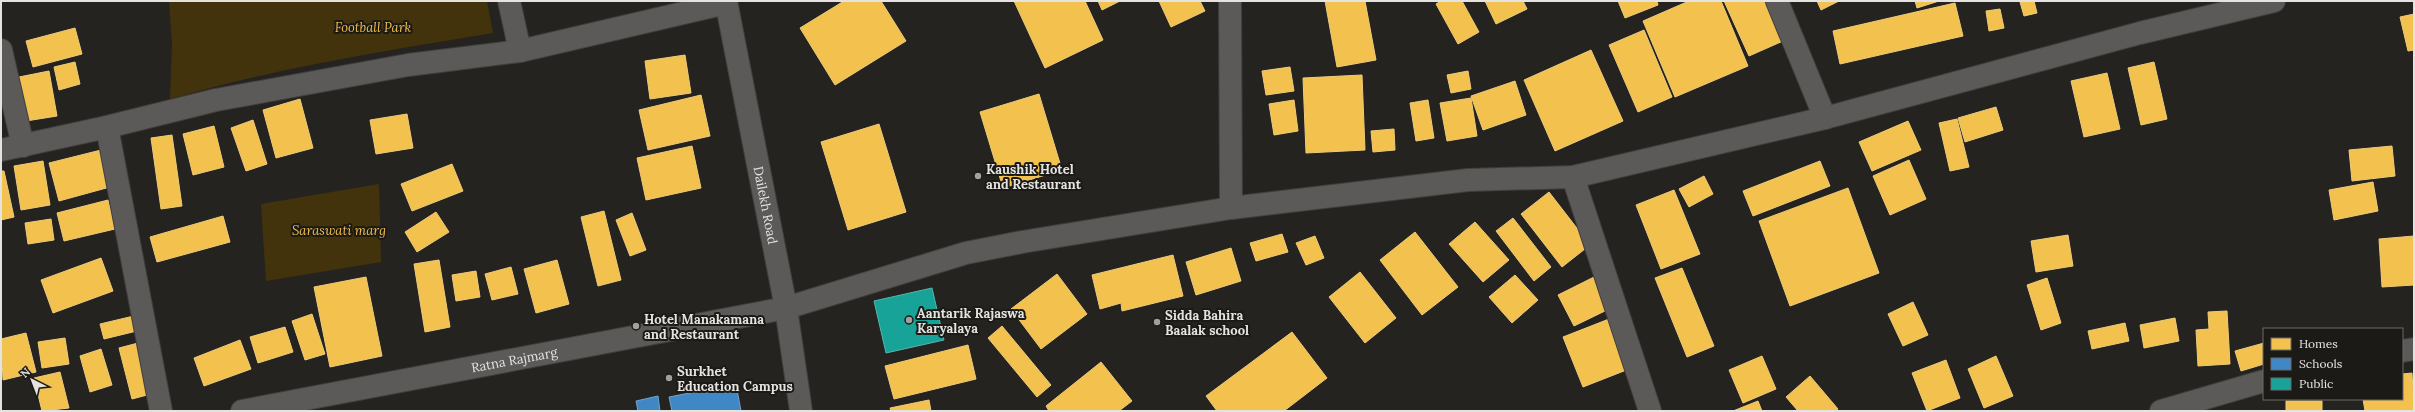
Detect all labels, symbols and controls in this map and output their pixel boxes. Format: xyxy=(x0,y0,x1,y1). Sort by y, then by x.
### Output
park label: Football Park xyxy=(335,19,412,36)
place label: Kaushik Hotel and Restaurant xyxy=(986,161,1082,193)
street label: Dailekh Road xyxy=(749,165,781,246)
marker: Kaushik Hotel and Restaurant xyxy=(973,171,983,181)
park label: Saraswati marg xyxy=(292,222,386,239)
place label: Aantarik Rajaswa Karyalaya xyxy=(917,305,1025,337)
place label: Sidda Bahira Baalak school xyxy=(1165,307,1249,339)
place label: Hotel Manakamana and Restaurant xyxy=(644,311,764,343)
marker: Aantarik Rajaswa Karyalaya xyxy=(904,315,914,325)
marker: Sidda Bahira Baalak school xyxy=(1152,317,1162,327)
marker: Hotel Manakamana and Restaurant xyxy=(631,321,641,331)
legend xyxy=(2263,328,2403,400)
text: Homes xyxy=(2299,336,2338,351)
street label: Ratna Rajmarg xyxy=(470,343,560,376)
text: Schools xyxy=(2299,356,2343,371)
north arrow xyxy=(12,360,52,400)
place label: Surkhet Education Campus xyxy=(677,363,793,395)
text: N xyxy=(17,364,34,381)
marker: Surkhet Education Campus xyxy=(664,373,674,383)
text: Public xyxy=(2299,376,2333,391)

